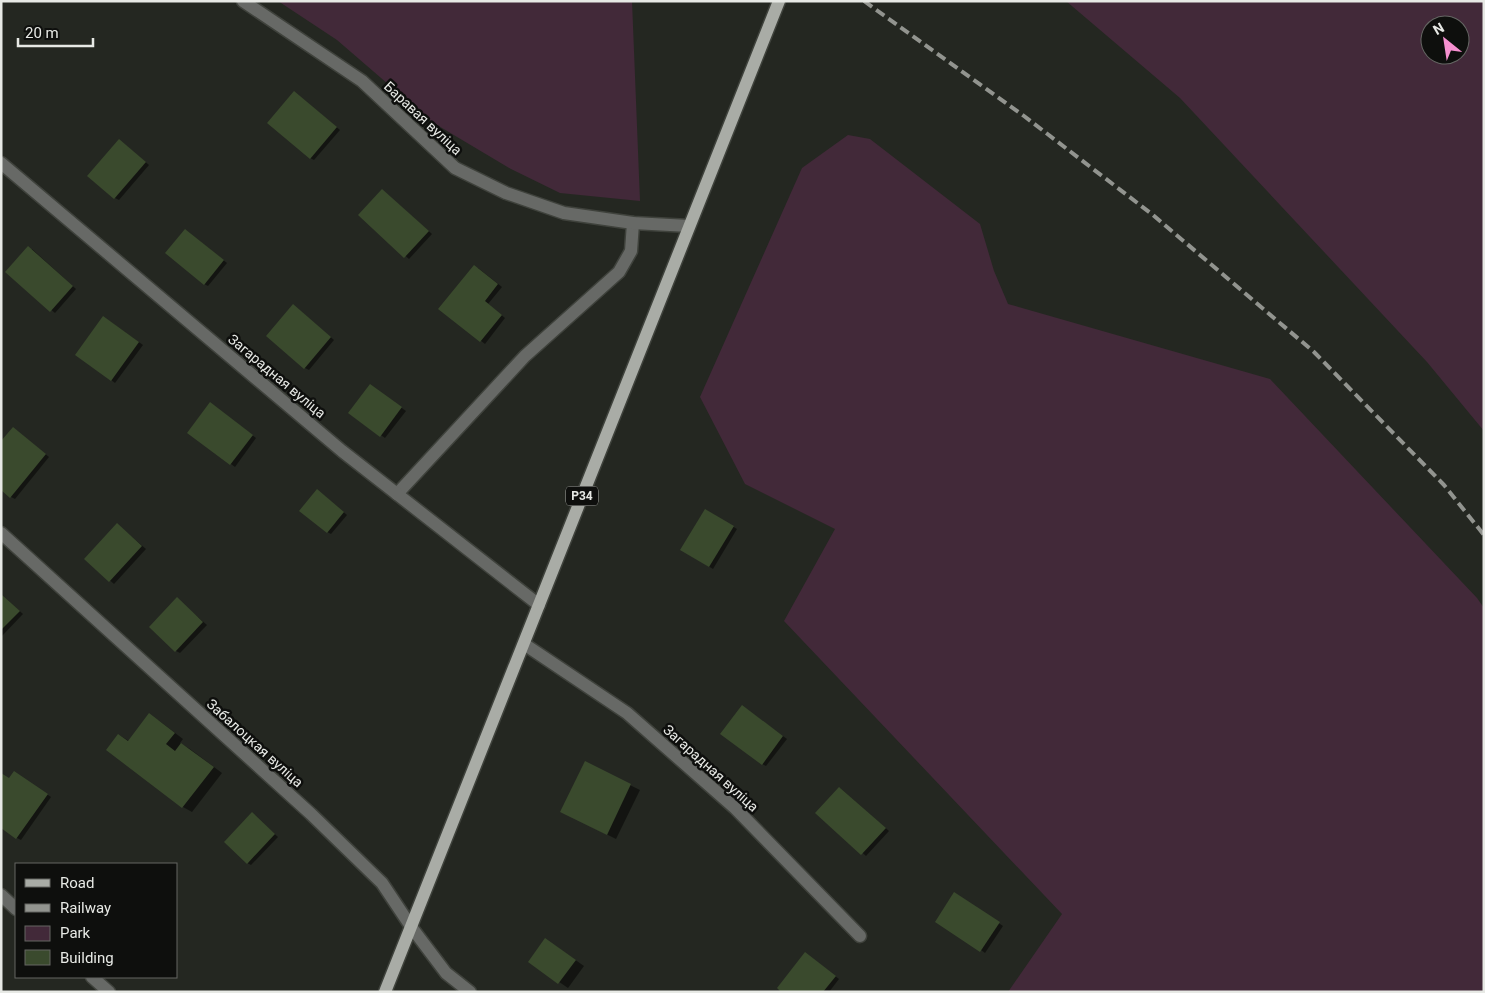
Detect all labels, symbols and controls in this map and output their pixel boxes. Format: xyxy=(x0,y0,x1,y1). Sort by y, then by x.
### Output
scale bar xyxy=(18,15,92,47)
north arrow xyxy=(1420,15,1470,65)
text: N xyxy=(1430,19,1447,38)
text: 20 m xyxy=(25,24,59,42)
street label: Баравая вуліца xyxy=(381,78,465,158)
street label: Загарадная вуліца xyxy=(225,331,329,421)
road number: Р34 xyxy=(566,486,598,506)
street label: Забалоцкая вуліца xyxy=(204,696,306,790)
street label: Загарадная вуліца xyxy=(660,721,762,815)
legend xyxy=(15,863,178,978)
text: Road xyxy=(60,874,94,892)
text: Railway xyxy=(60,899,111,917)
text: Park xyxy=(60,924,91,942)
text: Building xyxy=(60,949,114,967)

